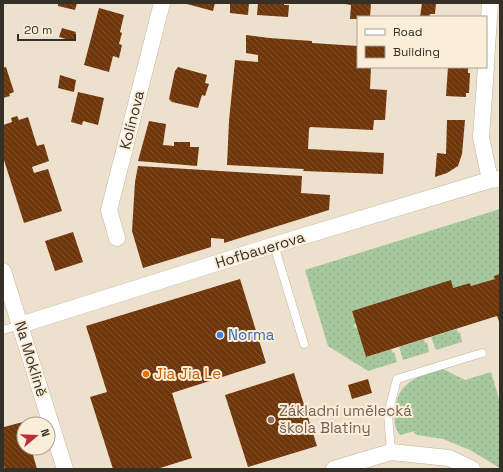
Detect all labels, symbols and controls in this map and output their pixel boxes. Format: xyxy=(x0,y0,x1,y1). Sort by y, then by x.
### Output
scale bar xyxy=(18,16,75,42)
legend xyxy=(357,16,487,68)
text: 20 m xyxy=(24,22,52,38)
text: Road xyxy=(393,24,422,40)
text: Building xyxy=(393,44,440,60)
street label: Kolínova xyxy=(115,88,148,151)
street label: Hofbauerova xyxy=(213,227,307,272)
street label: Na Moklině xyxy=(11,319,52,399)
place label: Norma xyxy=(228,325,275,344)
marker: Norma xyxy=(215,330,225,340)
place label: Jia Jia Le xyxy=(154,364,221,383)
marker: Jia Jia Le xyxy=(141,369,151,379)
place label: Základní umělecká škola Blatiny xyxy=(279,401,412,437)
marker: Základní umělecká škola Blatiny xyxy=(266,415,276,425)
north arrow xyxy=(16,416,56,456)
text: N xyxy=(38,427,53,439)

